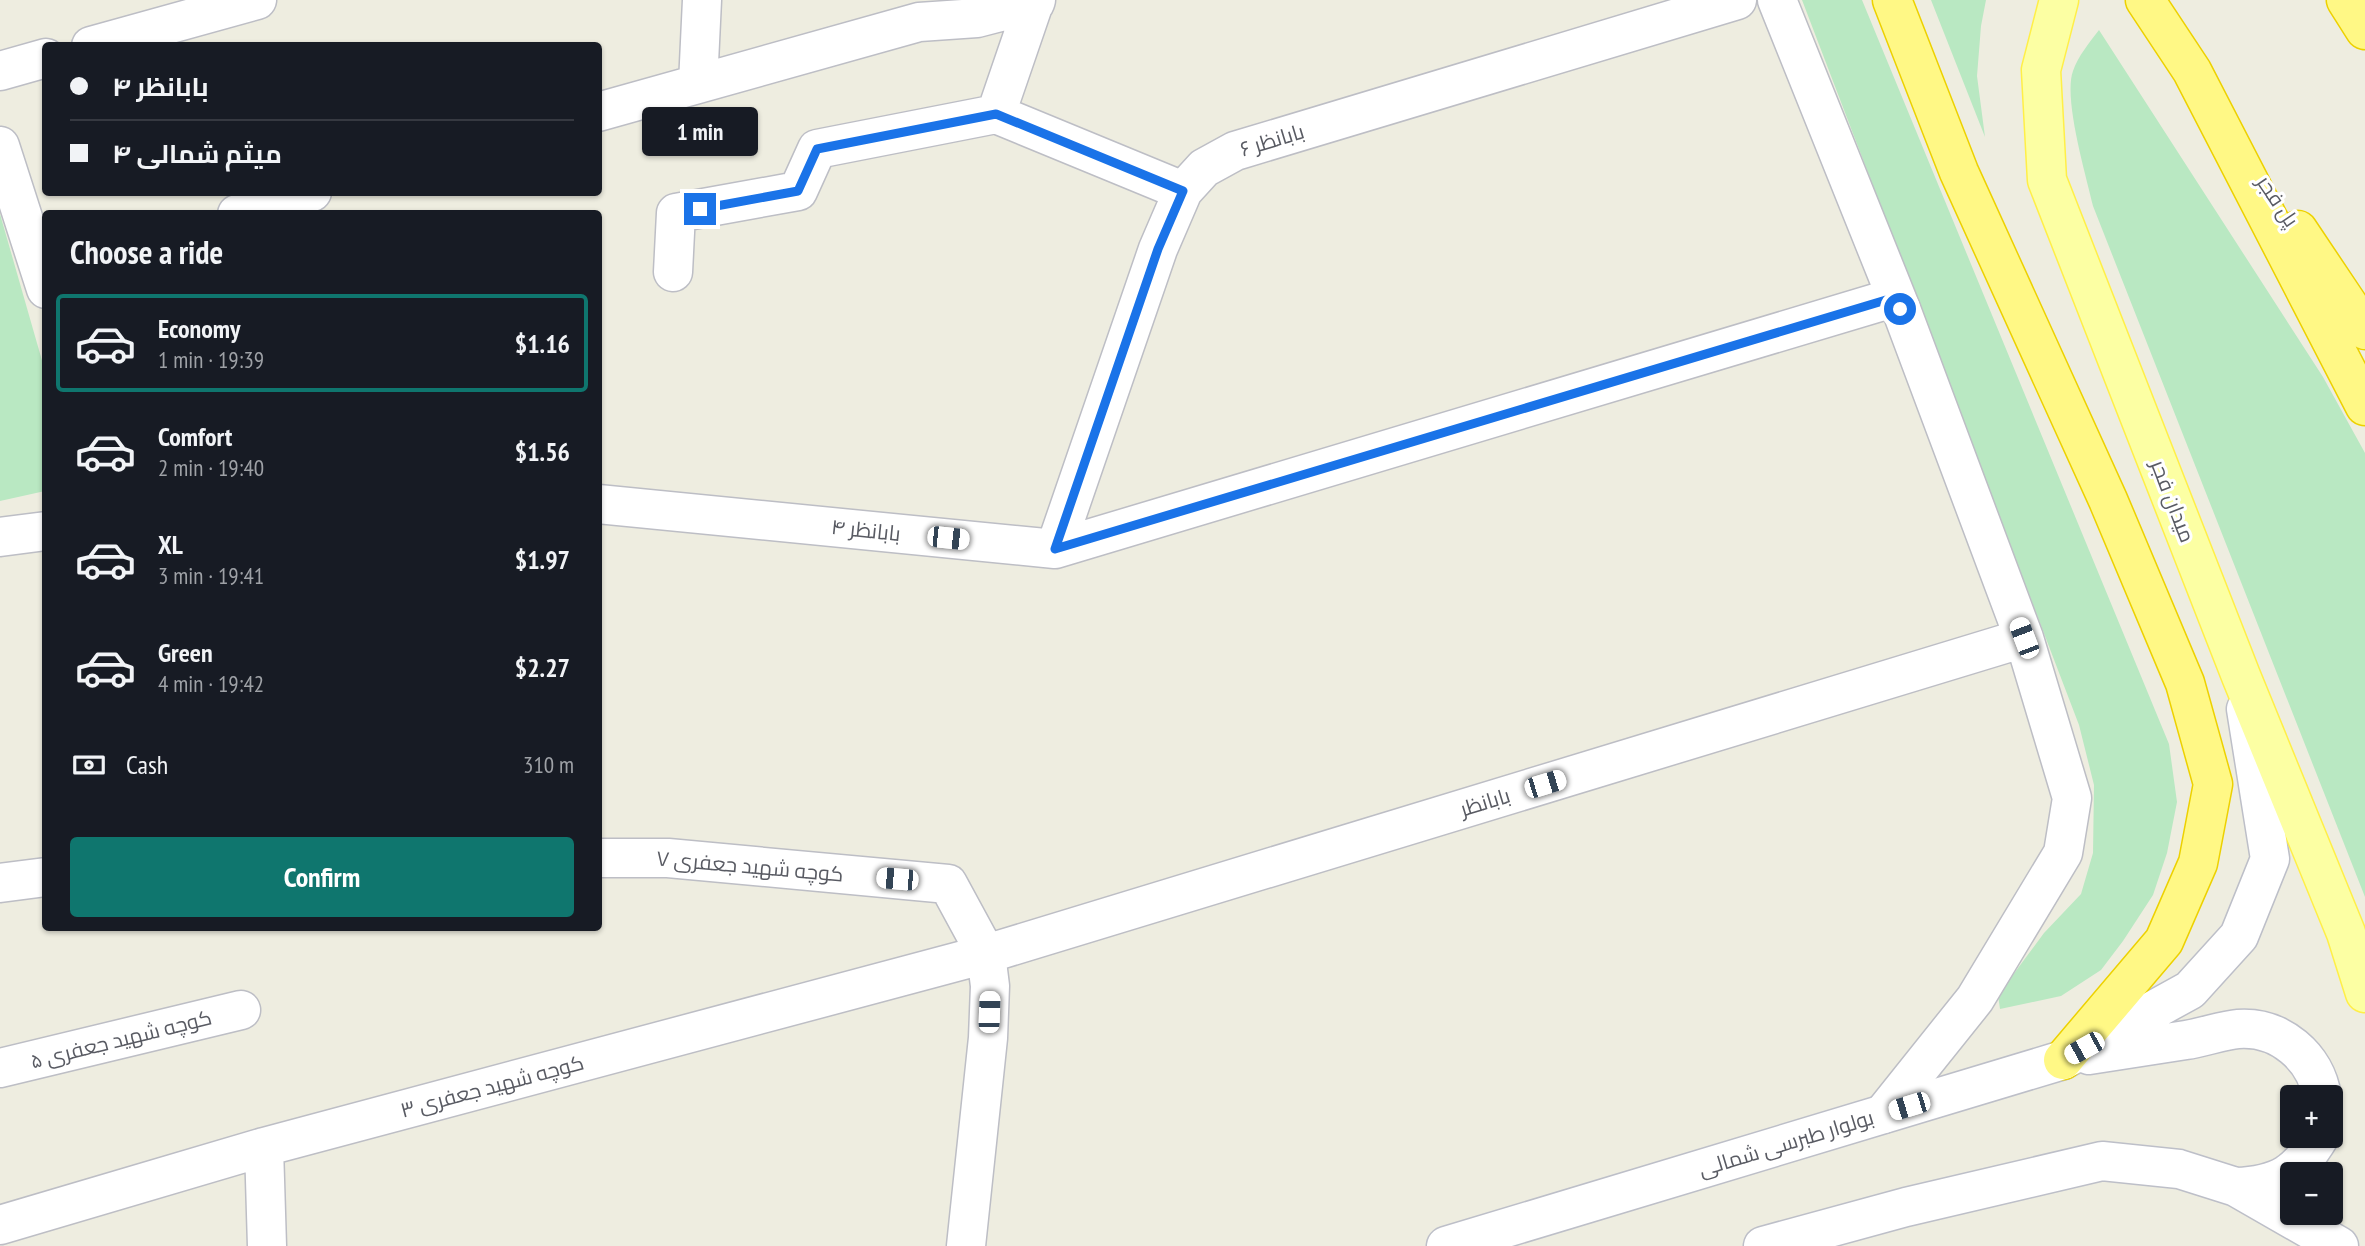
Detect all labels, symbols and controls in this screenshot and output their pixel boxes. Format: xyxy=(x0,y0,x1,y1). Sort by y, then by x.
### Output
text: بابانظر ۴ xyxy=(112,70,209,103)
callout: 1 min xyxy=(642,108,758,156)
text: 1 min xyxy=(677,117,723,146)
street label: بابانظر ۶ xyxy=(1237,117,1307,163)
text: میثم شمالی ۴ xyxy=(112,137,282,170)
street label: پل فجر xyxy=(2250,169,2305,233)
route end xyxy=(684,193,716,225)
text: Choose a ride xyxy=(70,231,223,273)
route start xyxy=(1884,293,1916,325)
icon: car xyxy=(74,312,137,375)
text: Economy xyxy=(158,312,240,345)
text: $1.16 xyxy=(515,327,570,360)
text: 1 min · 19:39 xyxy=(158,345,264,374)
icon: car xyxy=(74,420,137,483)
text: Comfort xyxy=(158,420,232,453)
text: $1.56 xyxy=(515,435,570,468)
text: 2 min · 19:40 xyxy=(158,453,264,482)
street label: میدان فجر xyxy=(2145,455,2201,546)
street label: بابانظر ۴ xyxy=(830,513,902,547)
car xyxy=(927,525,970,551)
icon: car xyxy=(74,528,137,591)
text: XL xyxy=(158,528,183,561)
text: $1.97 xyxy=(515,543,570,576)
text: 3 min · 19:41 xyxy=(158,561,264,590)
car xyxy=(2007,615,2042,661)
icon: car xyxy=(74,636,137,699)
text: Green xyxy=(158,636,213,669)
text: $2.27 xyxy=(515,651,570,684)
text: 4 min · 19:42 xyxy=(158,669,264,698)
icon: cash xyxy=(70,746,108,784)
text: Cash xyxy=(126,748,168,781)
text: 310 m xyxy=(523,750,574,779)
car xyxy=(1522,768,1569,800)
street label: بابانظر xyxy=(1456,782,1513,823)
button: Confirm xyxy=(70,837,574,917)
street label: کوچه شهید جعفری ۷ xyxy=(655,844,845,889)
car xyxy=(876,867,919,891)
car xyxy=(978,991,1001,1033)
street label: کوچه شهید جعفری ۵ xyxy=(27,1003,215,1076)
car xyxy=(2061,1029,2108,1067)
street label: کوچه شهید جعفری ۳ xyxy=(397,1049,587,1124)
map controls xyxy=(2280,1085,2343,1225)
button: + xyxy=(2280,1085,2343,1148)
car xyxy=(1886,1090,1933,1122)
street label: بولوار طبرسی شمالی xyxy=(1695,1104,1877,1182)
button: − xyxy=(2280,1162,2343,1225)

